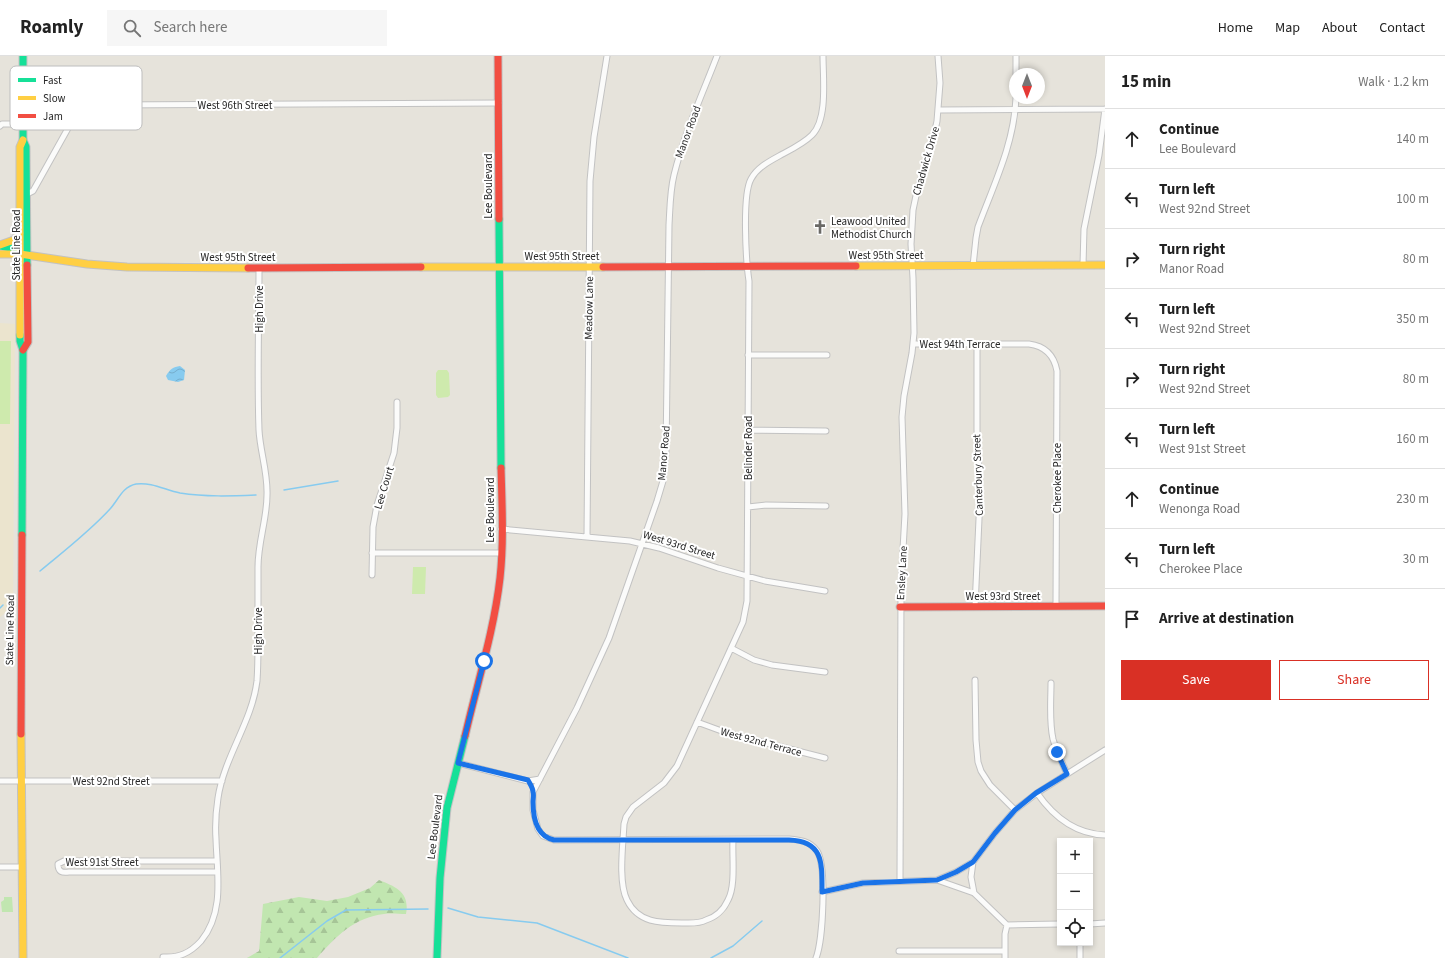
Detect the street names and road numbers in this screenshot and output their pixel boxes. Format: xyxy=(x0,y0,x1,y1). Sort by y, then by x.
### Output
street label: West 96th Street xyxy=(198,98,273,113)
street label: Manor Road xyxy=(672,104,704,160)
street label: Chadwick Drive xyxy=(909,124,943,197)
street label: Lee Boulevard xyxy=(481,153,496,219)
street label: State Line Road xyxy=(9,209,24,281)
street label: West 95th Street xyxy=(849,248,924,263)
street label: West 95th Street xyxy=(525,249,600,264)
street label: West 95th Street xyxy=(201,250,276,265)
street label: Meadow Lane xyxy=(581,276,597,340)
street label: High Drive xyxy=(252,285,267,333)
street label: West 94th Terrace xyxy=(919,337,1001,352)
street label: Belinder Road xyxy=(741,416,756,480)
street label: Manor Road xyxy=(654,425,674,481)
street label: Canterbury Street xyxy=(969,434,987,516)
street label: Cherokee Place xyxy=(1050,442,1065,513)
street label: Lee Court xyxy=(370,464,398,511)
street label: Lee Boulevard xyxy=(483,477,498,543)
street label: West 93rd Street xyxy=(641,527,717,563)
street label: Ensley Lane xyxy=(893,545,911,601)
street label: West 93rd Street xyxy=(966,589,1041,604)
street label: State Line Road xyxy=(2,594,18,666)
street label: High Drive xyxy=(251,607,266,655)
street label: West 92nd Terrace xyxy=(719,724,804,760)
street label: West 92nd Street xyxy=(72,774,150,789)
street label: Lee Boulevard xyxy=(424,794,446,860)
street label: West 91st Street xyxy=(65,855,139,870)

